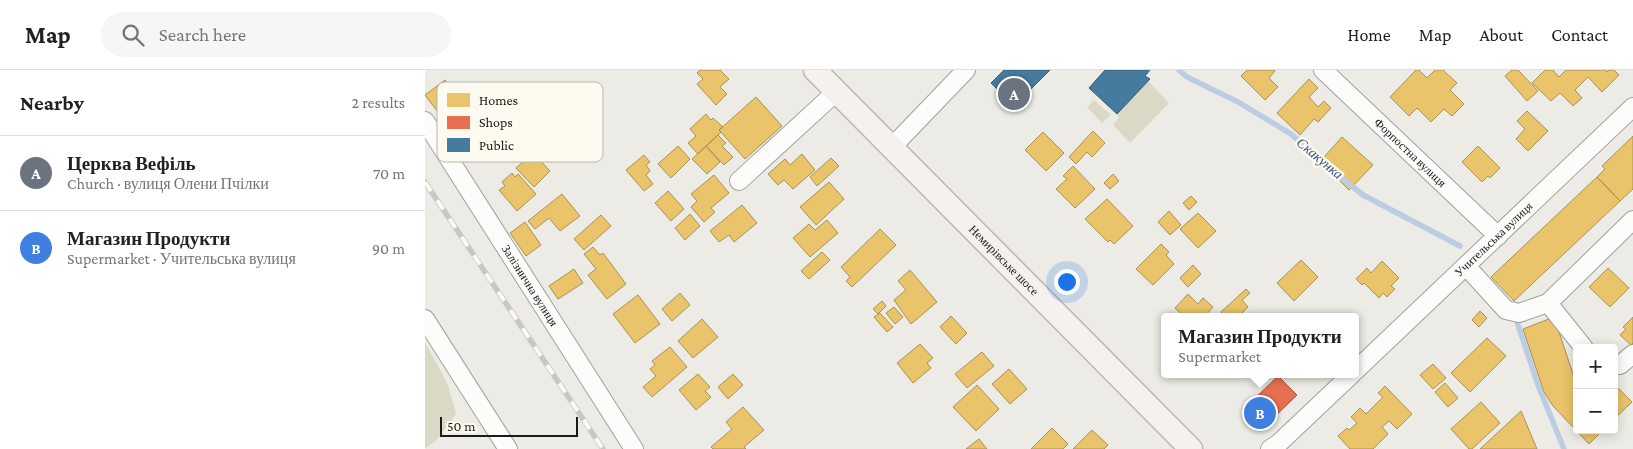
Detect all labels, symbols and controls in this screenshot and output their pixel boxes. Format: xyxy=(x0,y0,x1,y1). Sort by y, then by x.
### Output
search box xyxy=(101,12,451,57)
text: Map xyxy=(25,21,71,48)
icon: search xyxy=(119,21,147,49)
text: Search here xyxy=(159,24,246,45)
text: Home xyxy=(1348,25,1391,45)
text: Map xyxy=(1419,25,1451,45)
text: About xyxy=(1479,25,1523,45)
text: Contact xyxy=(1551,25,1608,45)
pin: A xyxy=(998,75,1030,113)
legend xyxy=(437,82,603,162)
text: Nearby xyxy=(20,91,84,115)
text: Homes xyxy=(479,92,518,108)
text: 2 results xyxy=(352,94,405,111)
text: Shops xyxy=(479,114,513,130)
street label: Форпостна вулиця xyxy=(1371,115,1449,190)
water label: Скакунка xyxy=(1294,134,1346,182)
text: Public xyxy=(479,137,514,153)
text: Церква Вефіль xyxy=(67,153,196,174)
text: A xyxy=(31,165,41,182)
text: 70 m xyxy=(373,165,405,182)
text: Church · вулиця Олени Пчілки xyxy=(67,175,269,192)
street label: Учительська вулиця xyxy=(1452,199,1536,280)
street label: Немирівське шосе xyxy=(966,222,1042,298)
text: Магазин Продукти xyxy=(67,228,230,249)
text: B xyxy=(31,240,41,257)
text: 90 m xyxy=(372,240,405,257)
street label: Залізнична вулиця xyxy=(499,242,561,329)
text: Supermarket · Учительська вулиця xyxy=(67,250,296,267)
your location xyxy=(1054,269,1080,295)
popup xyxy=(1161,313,1359,378)
text: Магазин Продукти xyxy=(1178,326,1342,347)
map controls xyxy=(1573,344,1618,434)
button: + xyxy=(1573,344,1618,389)
text: Supermarket xyxy=(1178,348,1261,365)
button: − xyxy=(1573,389,1618,434)
pin: B xyxy=(1244,394,1276,432)
scale bar xyxy=(440,414,577,437)
text: 50 m xyxy=(447,418,475,434)

